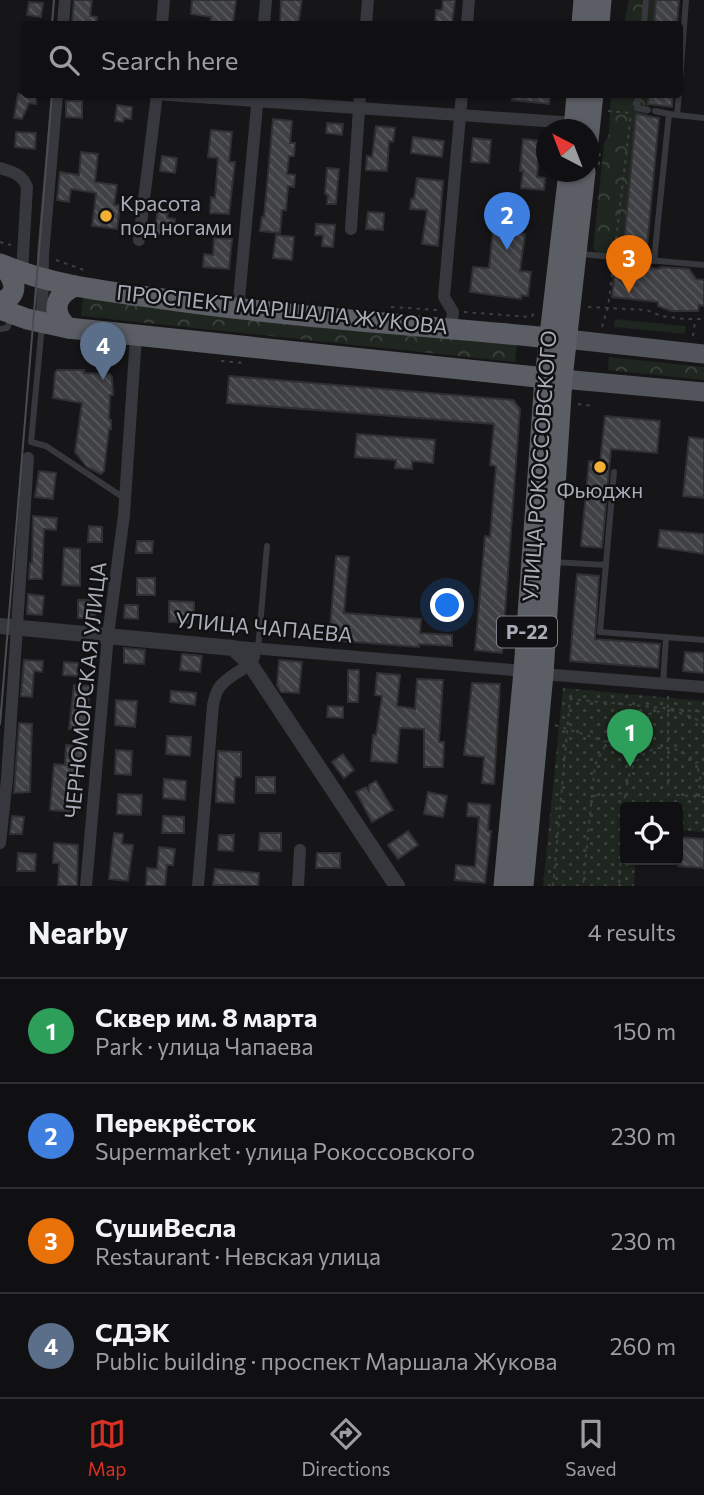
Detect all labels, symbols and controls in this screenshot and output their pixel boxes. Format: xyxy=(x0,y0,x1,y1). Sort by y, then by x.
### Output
search box xyxy=(21,21,683,98)
icon: search xyxy=(45,41,83,79)
text: Search here xyxy=(101,44,239,75)
north arrow xyxy=(536,119,599,182)
place label: Красота под ногами xyxy=(120,190,232,239)
pin: 2 xyxy=(484,192,530,250)
marker: Красота под ногами xyxy=(98,208,114,224)
pin: 3 xyxy=(606,235,652,293)
street label: ПРОСПЕКТ МАРШАЛА ЖУКОВА xyxy=(115,279,449,338)
pin: 4 xyxy=(80,322,126,380)
street label: УЛИЦА РОКОССОВСКОГО xyxy=(517,329,560,602)
marker: Фьюджн xyxy=(592,459,608,475)
place label: Фьюджн xyxy=(557,477,643,502)
street label: ЧЕРНОМОРСКАЯ УЛИЦА xyxy=(59,560,110,819)
your location xyxy=(430,588,464,622)
street label: УЛИЦА ЧАПАЕВА xyxy=(175,606,354,647)
road number: Р-22 xyxy=(497,617,557,648)
pin: 1 xyxy=(607,709,653,767)
map controls xyxy=(620,802,683,865)
button: locate xyxy=(620,802,683,865)
text: Nearby xyxy=(28,913,128,950)
text: 4 results xyxy=(588,918,676,946)
text: Сквер им. 8 марта xyxy=(95,1001,317,1032)
text: 1 xyxy=(46,1017,56,1045)
text: 150 m xyxy=(613,1017,676,1045)
text: Park · улица Чапаева xyxy=(95,1032,313,1060)
text: Перекрёсток xyxy=(95,1106,256,1137)
text: 2 xyxy=(44,1122,58,1150)
text: 230 m xyxy=(611,1122,676,1150)
text: Supermarket · улица Рокоссовского xyxy=(95,1137,475,1165)
text: СушиВесла xyxy=(95,1211,236,1242)
text: 3 xyxy=(44,1227,58,1255)
text: 230 m xyxy=(611,1227,676,1255)
text: Restaurant · Невская улица xyxy=(95,1242,381,1270)
text: СДЭК xyxy=(95,1316,170,1347)
text: 4 xyxy=(44,1332,58,1360)
text: 260 m xyxy=(610,1332,676,1360)
text: Public building · проспект Маршала Жукова xyxy=(95,1347,557,1375)
tab: Map xyxy=(87,1415,127,1480)
tab: Directions xyxy=(301,1415,391,1480)
tab: Saved xyxy=(565,1415,617,1480)

